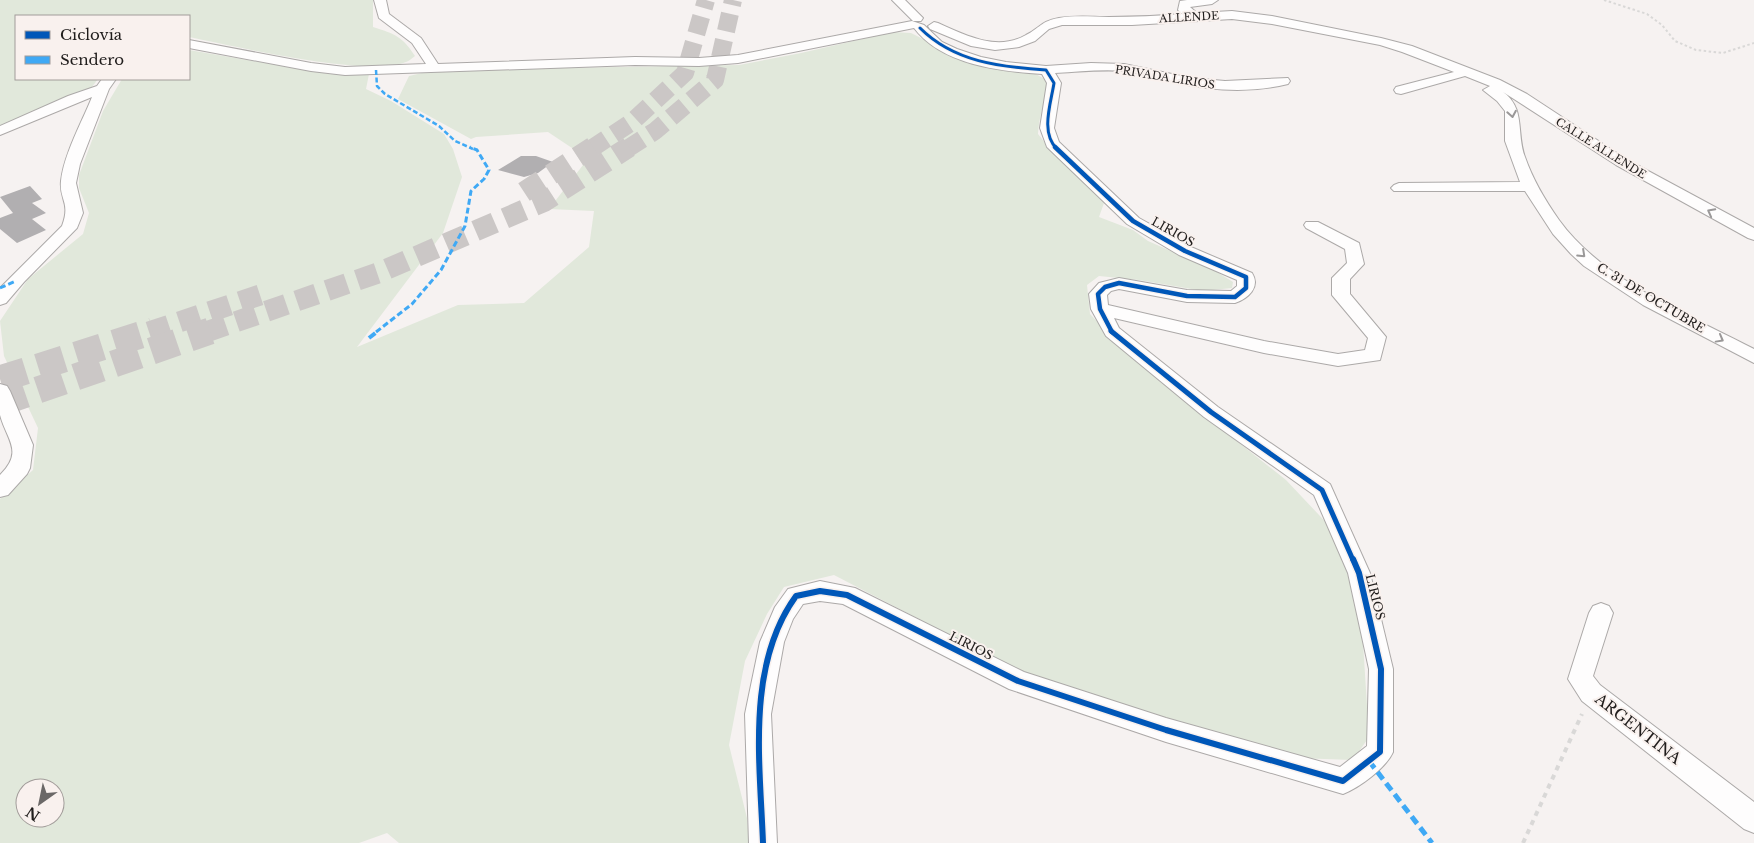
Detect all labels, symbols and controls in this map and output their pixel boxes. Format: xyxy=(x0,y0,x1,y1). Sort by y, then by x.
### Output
street label: ALLENDE xyxy=(1158,8,1219,26)
legend xyxy=(15,15,190,80)
text: Ciclovía xyxy=(60,25,123,44)
text: Sendero xyxy=(60,50,124,69)
street label: PRIVADA LIRIOS xyxy=(1114,62,1216,92)
one-way arrow xyxy=(1506,109,1516,118)
street label: CALLE ALLENDE xyxy=(1553,115,1649,181)
one-way arrow xyxy=(1707,208,1716,218)
street label: LIRIOS xyxy=(1149,214,1198,250)
one-way arrow xyxy=(1576,248,1585,257)
street label: C. 31 DE OCTUBRE xyxy=(1595,259,1708,336)
one-way arrow xyxy=(1715,333,1724,343)
street label: LIRIOS xyxy=(1363,572,1389,622)
street label: LIRIOS xyxy=(947,628,996,663)
street label: ARGENTINA xyxy=(1591,689,1685,768)
north arrow xyxy=(15,778,65,828)
text: N xyxy=(22,803,43,825)

